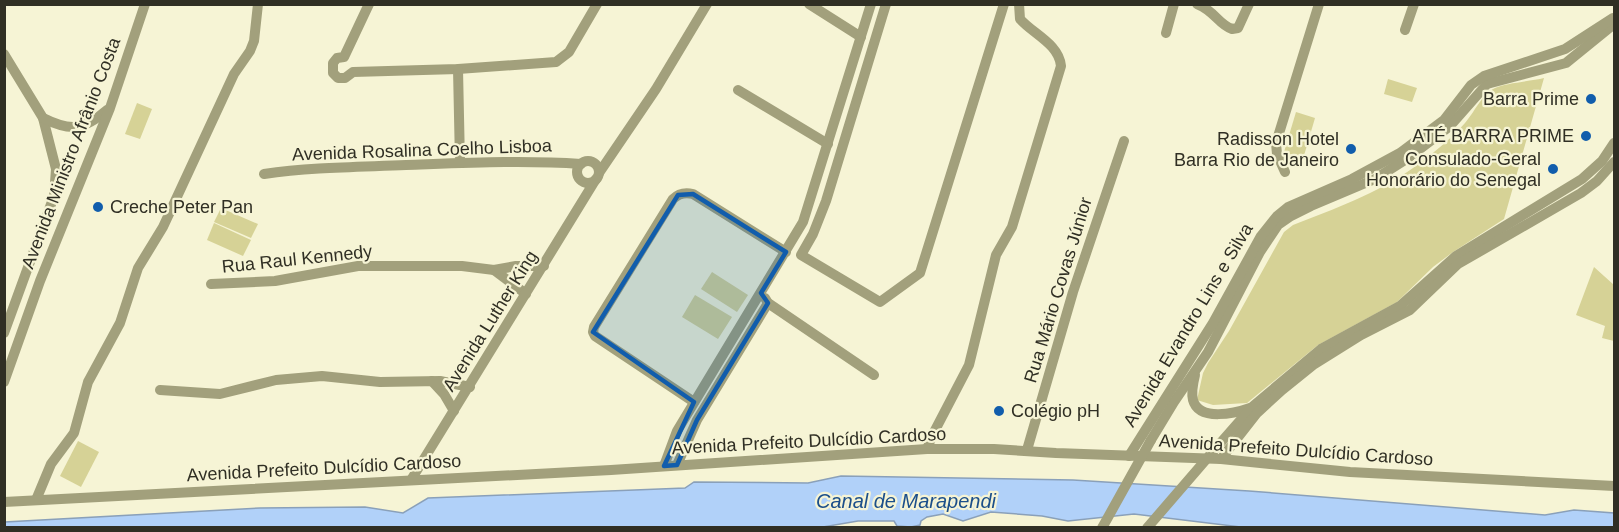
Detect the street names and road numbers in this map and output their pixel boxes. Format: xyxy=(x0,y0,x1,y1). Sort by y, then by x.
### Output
street label: Avenida Ministro Afrânio Costa xyxy=(18,34,125,271)
street label: Avenida Rosalina Coelho Lisboa xyxy=(292,135,553,165)
street label: Rua Mário Covas Júnior xyxy=(1020,195,1096,385)
street label: Avenida Evandro Lins e Silva xyxy=(1119,219,1257,430)
street label: Rua Raul Kennedy xyxy=(221,241,373,277)
street label: Avenida Luther King xyxy=(439,247,541,395)
street label: Avenida Prefeito Dulcídio Cardoso xyxy=(671,424,947,458)
street label: Avenida Prefeito Dulcídio Cardoso xyxy=(1158,430,1434,470)
street label: Avenida Prefeito Dulcídio Cardoso xyxy=(186,451,462,485)

